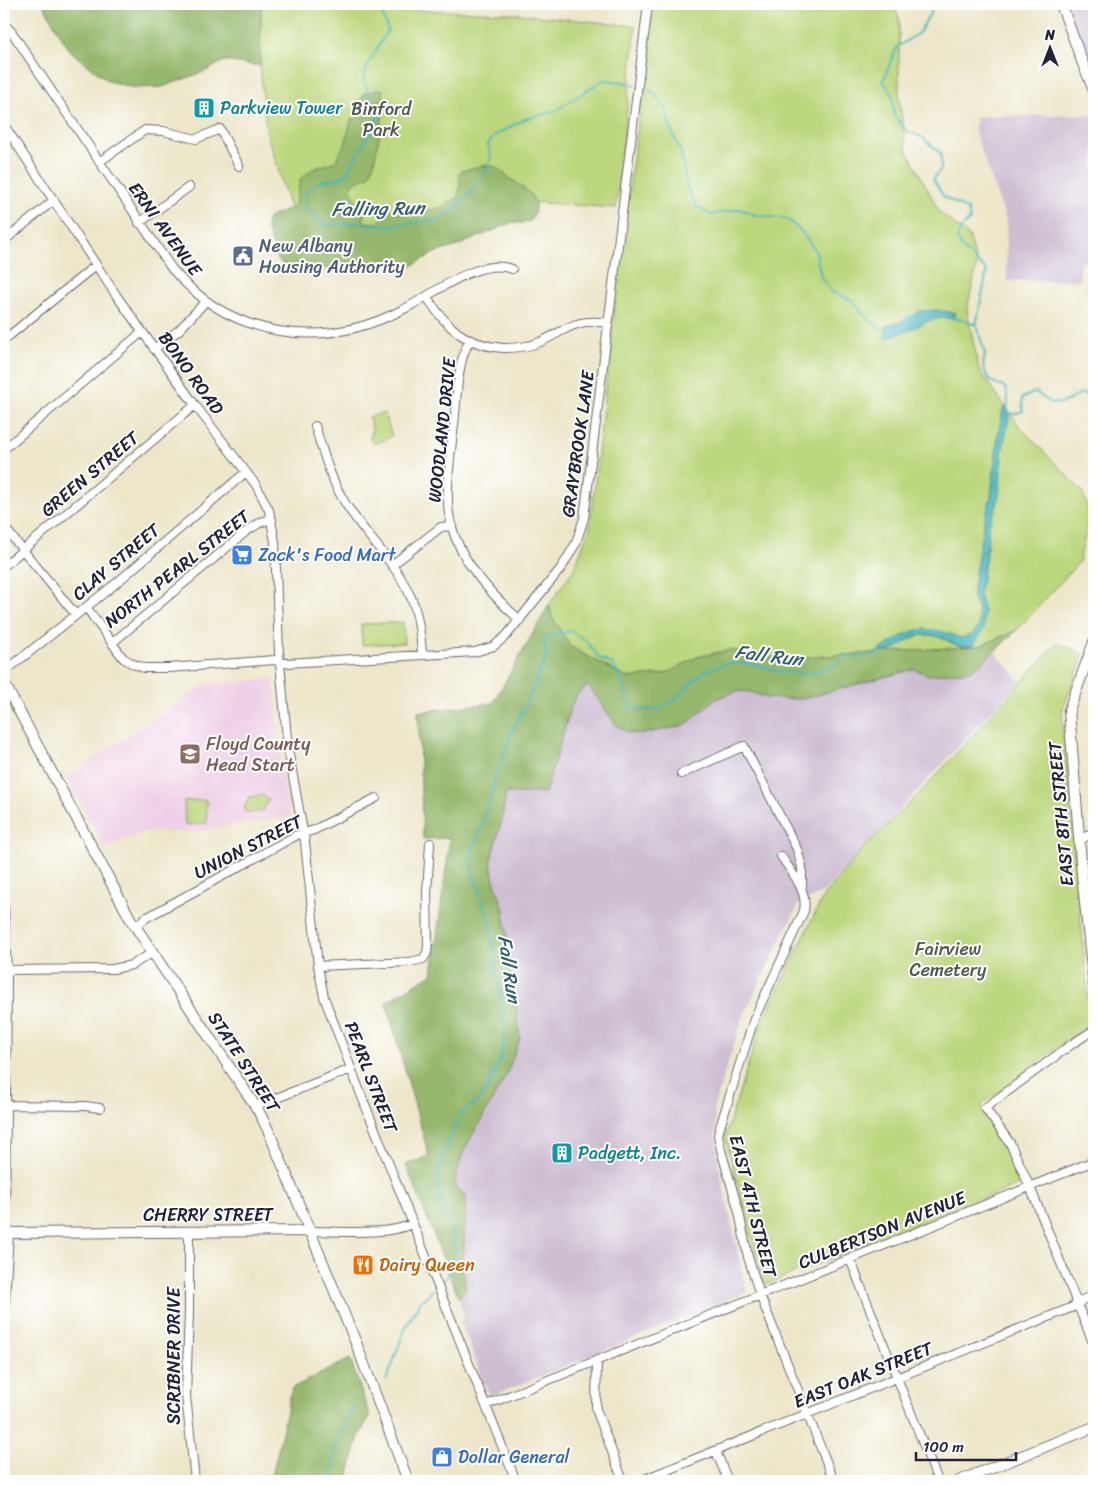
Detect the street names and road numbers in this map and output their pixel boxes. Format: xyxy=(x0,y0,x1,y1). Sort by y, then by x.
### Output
street label: ERNI AVENUE xyxy=(120,175,211,284)
street label: BONO ROAD xyxy=(150,324,233,422)
street label: WOODLAND DRIVE xyxy=(418,355,466,504)
street label: GRAYBROOK LANE xyxy=(552,368,604,519)
street label: GREEN STREET xyxy=(33,422,147,525)
street label: NORTH PEARL STREET xyxy=(97,501,258,636)
street label: CLAY STREET xyxy=(64,515,168,609)
street label: EAST 8TH STREET xyxy=(1039,739,1083,888)
street label: UNION STREET xyxy=(188,805,309,888)
street label: STATE STREET xyxy=(199,1005,289,1120)
street label: PEARL STREET xyxy=(335,1017,407,1138)
street label: EAST 4TH STREET xyxy=(720,1132,786,1282)
street label: CULBERTSON AVENUE xyxy=(793,1181,972,1278)
street label: CHERRY STREET xyxy=(143,1199,274,1231)
street label: SCRIBNER DRIVE xyxy=(158,1286,190,1425)
street label: EAST OAK STREET xyxy=(788,1332,938,1418)

